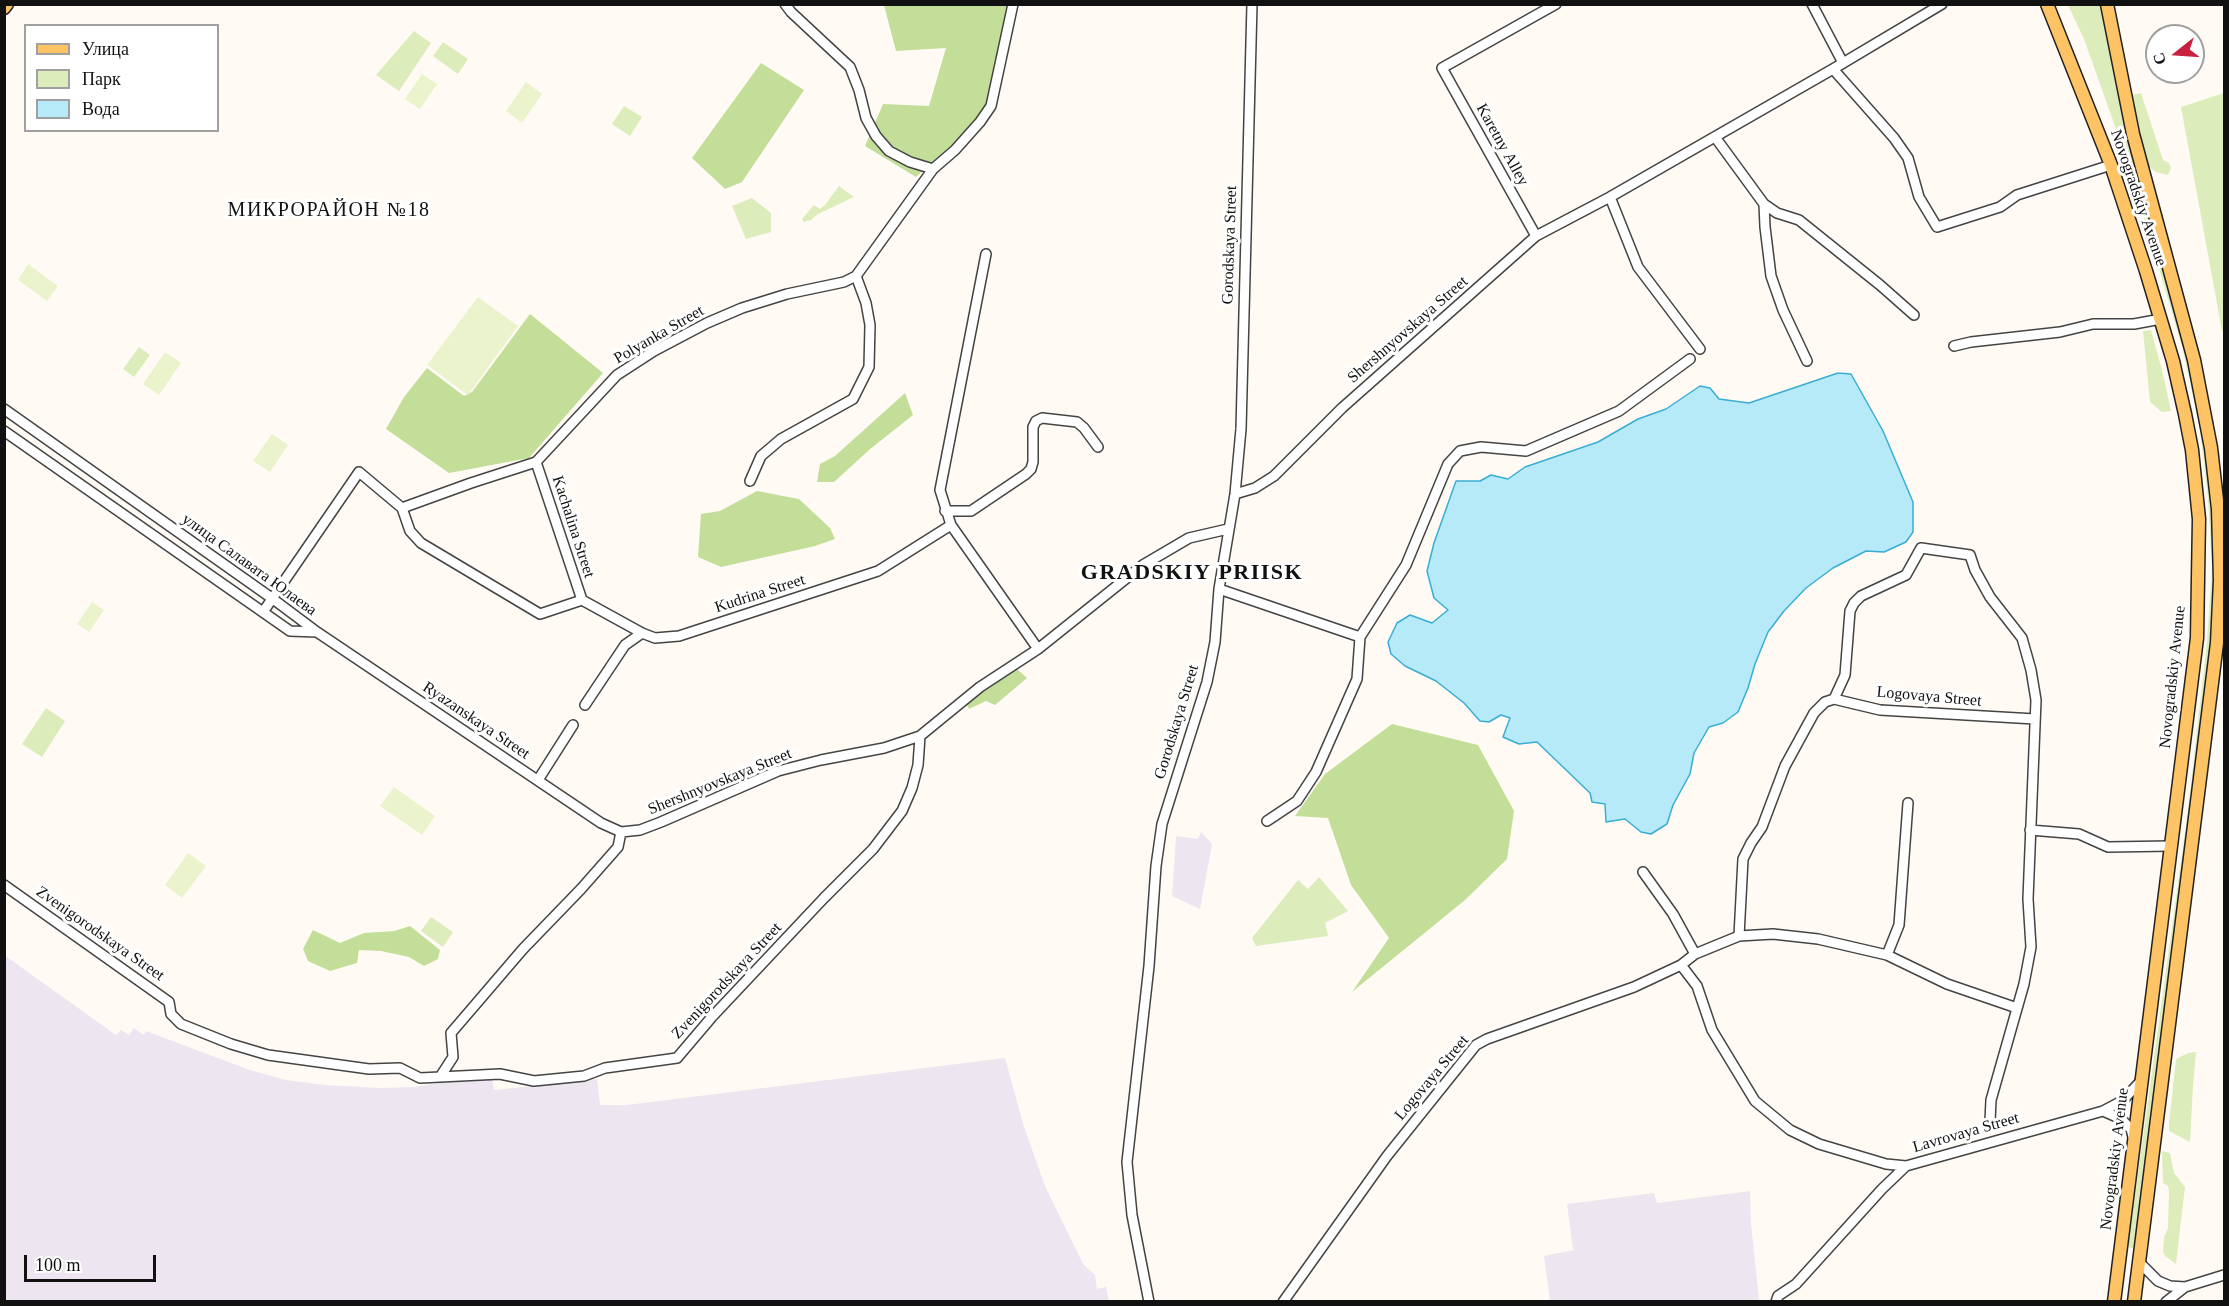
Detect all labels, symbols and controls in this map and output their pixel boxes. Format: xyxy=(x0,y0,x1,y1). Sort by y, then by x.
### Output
legend xyxy=(24,24,219,132)
north arrow xyxy=(2145,24,2205,84)
text: Улица xyxy=(82,39,129,59)
text: С xyxy=(2149,51,2169,67)
text: Парк xyxy=(82,69,121,89)
text: Вода xyxy=(82,99,120,119)
street label: Karetny Alley xyxy=(1472,101,1532,189)
street label: Novogradskiy Avenue xyxy=(2106,127,2170,269)
street label: Gorodskaya Street xyxy=(1218,185,1242,305)
district label: МИКРОРАЙОН №18 xyxy=(228,199,430,223)
street label: Shershnyovskaya Street xyxy=(1344,272,1472,388)
street label: Polyanka Street xyxy=(611,301,707,369)
street label: Kachalina Street xyxy=(547,474,599,580)
street label: улица Салавата Юлаева xyxy=(178,510,320,620)
district label: GRADSKIY PRIISK xyxy=(1081,560,1303,586)
street label: Kudrina Street xyxy=(712,570,808,618)
street label: Novogradskiy Avenue xyxy=(2156,605,2190,749)
street label: Gorodskaya Street xyxy=(1150,662,1204,782)
street label: Ryazanskaya Street xyxy=(419,678,533,764)
street label: Logovaya Street xyxy=(1876,683,1982,711)
street label: Shershnyovskaya Street xyxy=(645,744,795,820)
street label: Zvenigorodskaya Street xyxy=(32,882,168,986)
street label: Zvenigorodskaya Street xyxy=(668,919,786,1043)
street label: Logovaya Street xyxy=(1391,1031,1473,1125)
street label: Novogradskiy Avenue xyxy=(2097,1087,2133,1231)
street label: Lavrovaya Street xyxy=(1911,1109,2021,1157)
scale bar xyxy=(27,1243,159,1281)
text: 100 m xyxy=(35,1255,81,1275)

